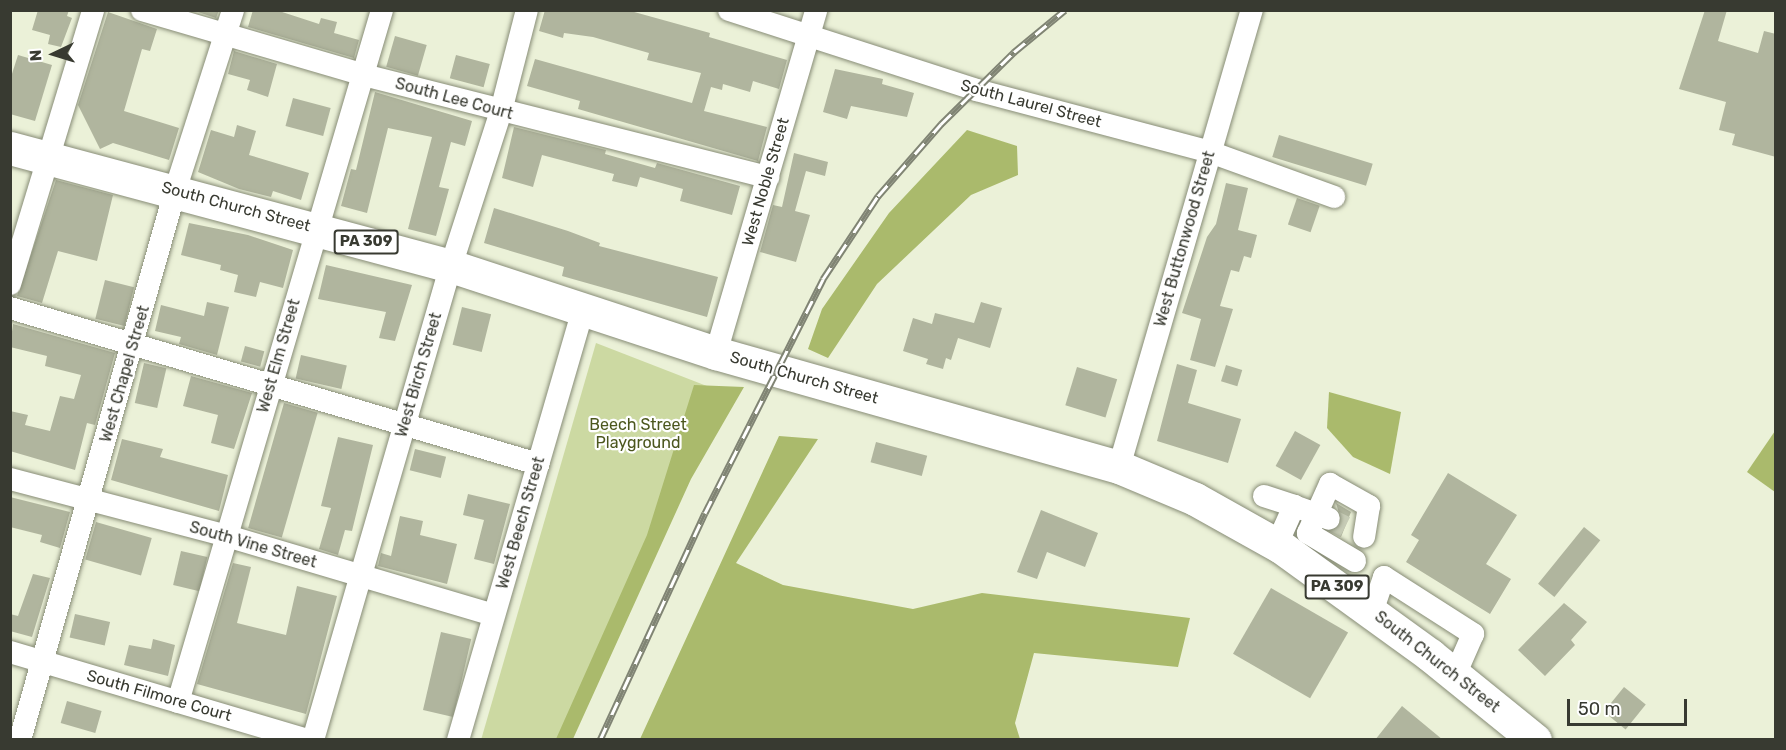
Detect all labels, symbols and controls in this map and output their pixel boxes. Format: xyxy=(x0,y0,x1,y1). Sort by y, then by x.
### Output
north arrow xyxy=(24,24,84,84)
text: N xyxy=(26,49,45,62)
street label: South Lee Court xyxy=(393,74,515,124)
street label: South Laurel Street xyxy=(958,76,1104,132)
street label: West Noble Street xyxy=(738,116,794,248)
street label: West Buttonwood Street xyxy=(1151,149,1219,329)
street label: South Church Street xyxy=(159,178,313,236)
road number: PA 309 xyxy=(333,230,399,254)
street label: West Elm Street xyxy=(254,297,304,415)
street label: West Chapel Street xyxy=(96,303,154,445)
street label: West Birch Street xyxy=(392,310,446,440)
street label: South Church Street xyxy=(728,348,880,408)
park label: Beech Street Playground xyxy=(589,415,687,453)
street label: West Beech Street xyxy=(493,454,549,592)
street label: South Vine Street xyxy=(187,518,319,572)
road number: PA 309 xyxy=(1304,575,1370,599)
street label: South Church Street xyxy=(1371,607,1503,717)
street label: South Filmore Court xyxy=(84,666,234,726)
scale bar xyxy=(1570,687,1690,725)
text: 50 m xyxy=(1578,698,1621,720)

